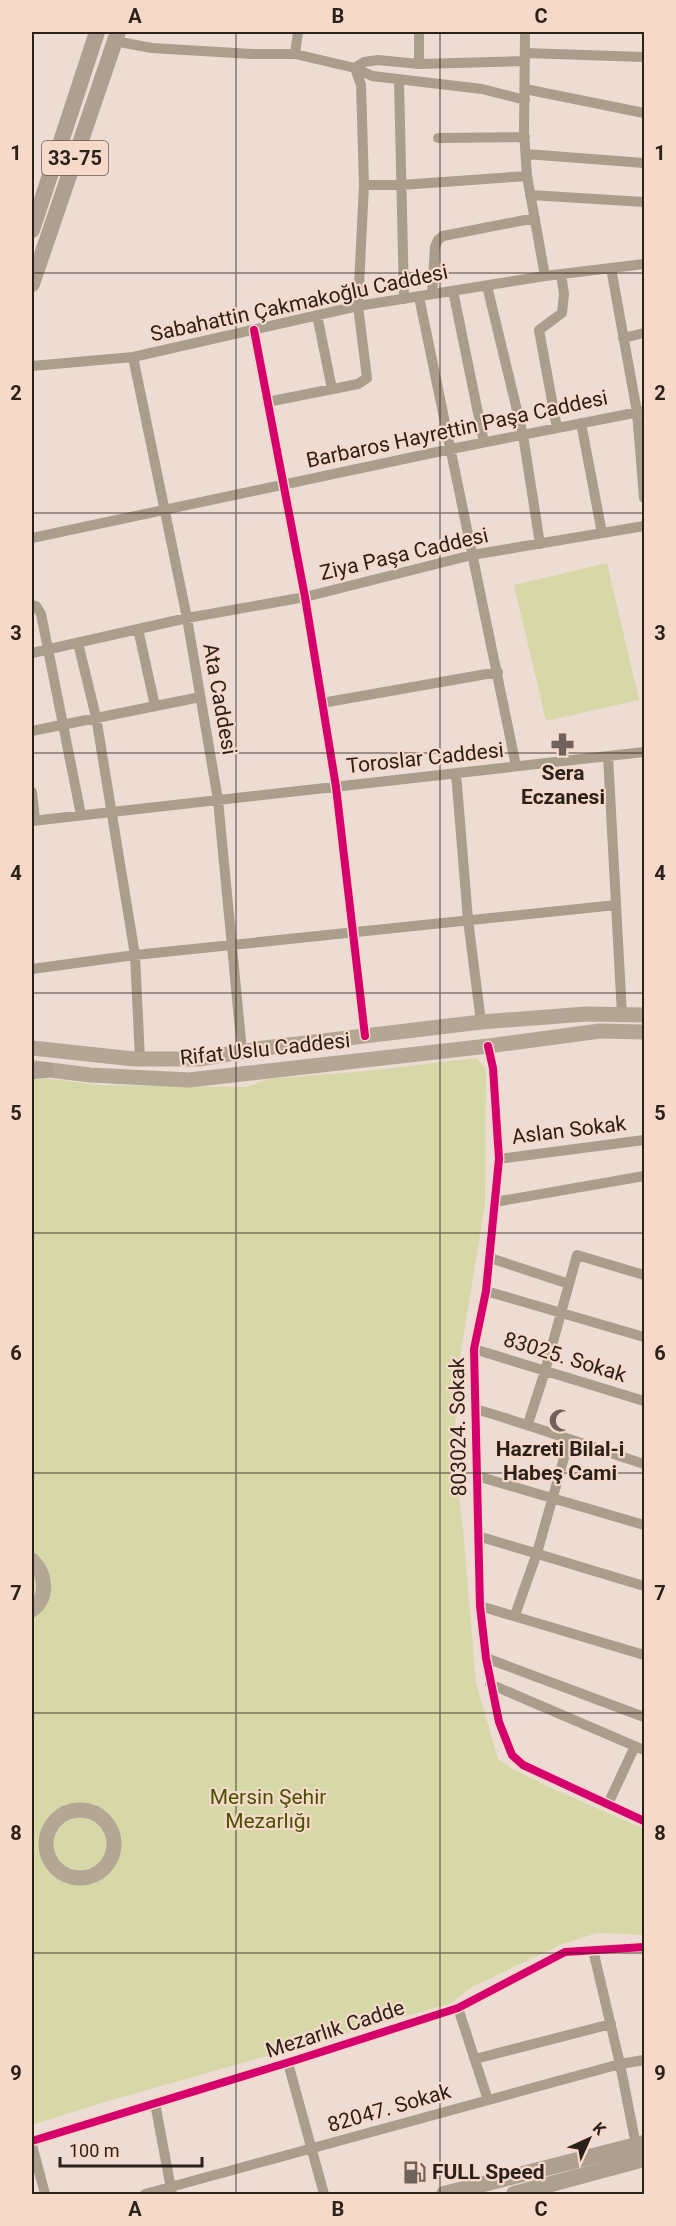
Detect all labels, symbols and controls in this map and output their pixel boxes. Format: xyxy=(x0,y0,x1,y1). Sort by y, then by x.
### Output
text: A xyxy=(128,4,142,28)
text: B xyxy=(332,4,344,28)
text: C xyxy=(534,4,548,28)
text: 1 xyxy=(10,141,22,165)
road number: 33-75 xyxy=(42,141,108,175)
text: 1 xyxy=(654,141,666,165)
street label: Sabahattin Çakmakoğlu Caddesi xyxy=(148,260,450,346)
text: 2 xyxy=(10,381,22,405)
text: 2 xyxy=(654,381,666,405)
street label: Barbaros Hayrettin Paşa Caddesi xyxy=(304,385,610,473)
street label: Ziya Paşa Caddesi xyxy=(318,523,490,585)
text: 3 xyxy=(10,621,22,645)
text: 3 xyxy=(654,621,666,645)
street label: Ata Caddesi xyxy=(198,641,242,757)
pharmacy icon: Sera Eczanesi xyxy=(550,732,576,758)
street label: Toroslar Caddesi xyxy=(345,738,505,778)
place label: Sera Eczanesi xyxy=(521,761,605,809)
text: 4 xyxy=(10,861,22,885)
text: 4 xyxy=(654,861,666,885)
street label: Rifat Uslu Caddesi xyxy=(179,1028,351,1070)
text: 5 xyxy=(10,1101,22,1125)
text: 5 xyxy=(654,1101,666,1125)
street label: Aslan Sokak xyxy=(510,1111,628,1149)
street label: 83025. Sokak xyxy=(501,1327,630,1387)
text: 6 xyxy=(10,1341,22,1365)
text: 6 xyxy=(654,1341,666,1365)
street label: 803024. Sokak xyxy=(445,1357,471,1497)
mosque icon: Hazreti Bilal-i Habeş Cami xyxy=(547,1408,573,1434)
place label: Hazreti Bilal-i Habeş Cami xyxy=(496,1437,624,1485)
text: 7 xyxy=(10,1581,22,1605)
text: 7 xyxy=(654,1581,666,1605)
park label: Mersin Şehir Mezarlığı xyxy=(210,1785,326,1833)
text: 8 xyxy=(10,1821,22,1845)
text: 8 xyxy=(654,1821,666,1845)
street label: Mezarlık Cadde xyxy=(263,1995,407,2063)
text: 9 xyxy=(10,2061,22,2085)
text: 9 xyxy=(654,2061,666,2085)
street label: 82047. Sokak xyxy=(325,2079,454,2137)
north arrow xyxy=(559,2109,619,2169)
text: K xyxy=(589,2118,610,2140)
scale bar xyxy=(60,2130,202,2168)
text: 100 m xyxy=(69,2140,120,2161)
fuel station icon: FULL Speed xyxy=(401,2159,427,2185)
place label: FULL Speed xyxy=(432,2160,545,2184)
text: A xyxy=(128,2197,142,2221)
text: B xyxy=(332,2197,344,2221)
text: C xyxy=(534,2197,548,2221)

